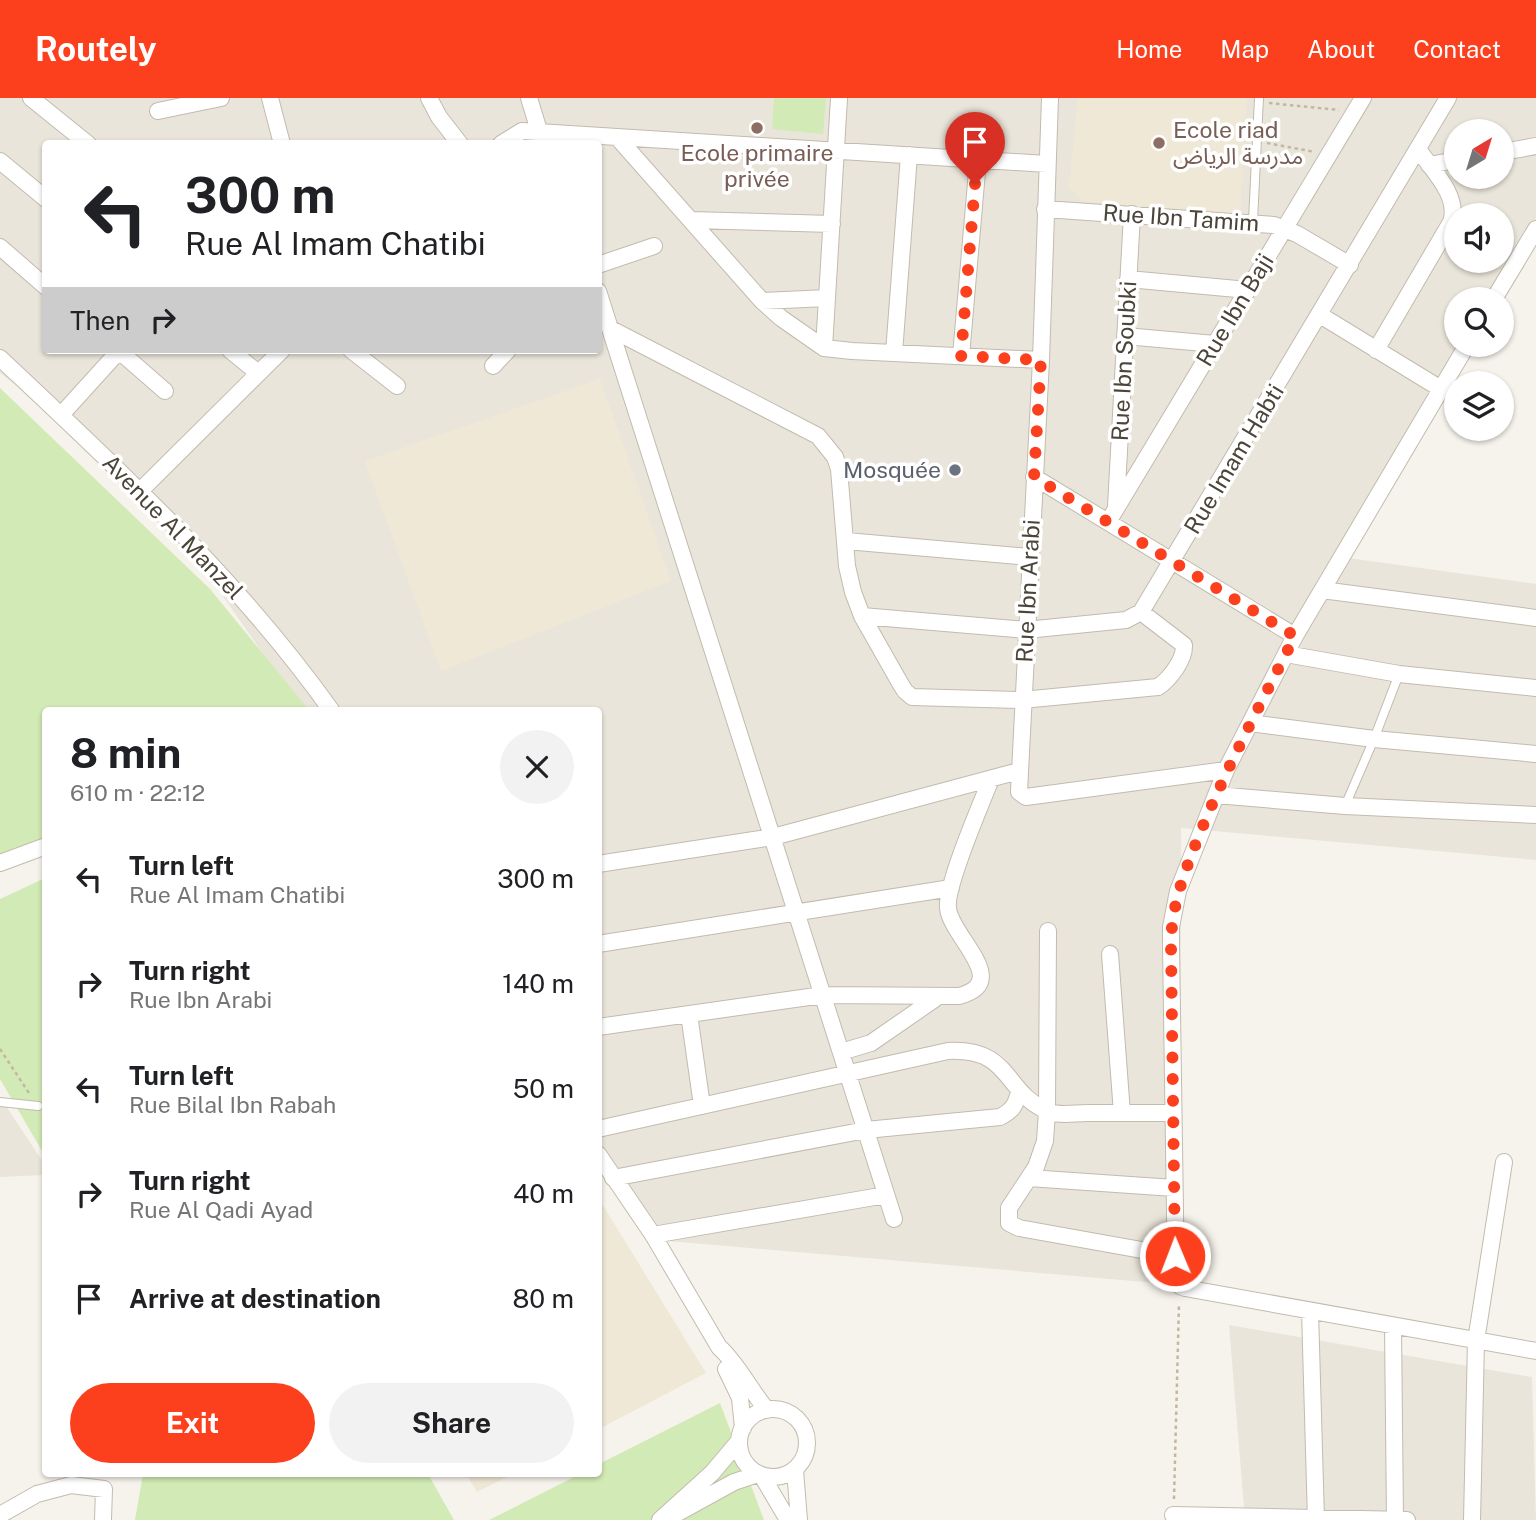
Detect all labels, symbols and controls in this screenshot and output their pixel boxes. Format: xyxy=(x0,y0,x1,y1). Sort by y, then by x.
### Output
text: Routely xyxy=(35,30,157,68)
text: Home xyxy=(1116,35,1182,63)
text: Map xyxy=(1220,35,1269,63)
text: About xyxy=(1307,35,1375,63)
text: Contact xyxy=(1413,35,1501,63)
pin xyxy=(945,112,1005,184)
place label: Ecole riad مدرسة الرياض xyxy=(1173,116,1303,170)
north arrow xyxy=(1444,119,1514,189)
map controls xyxy=(1444,119,1514,441)
marker: Ecole primaire privée xyxy=(749,120,765,136)
icon: arrive xyxy=(956,123,994,161)
marker: Ecole riad مدرسة الرياض xyxy=(1151,135,1167,151)
place label: Ecole primaire privée xyxy=(680,139,834,192)
text: 300 m xyxy=(185,166,335,224)
icon: left xyxy=(70,168,161,259)
street label: Rue Ibn Tamim xyxy=(1102,199,1260,236)
button: sound xyxy=(1444,203,1514,273)
text: Rue Al Imam Chatibi xyxy=(185,225,486,262)
street label: Rue Ibn Baji xyxy=(1190,249,1279,371)
street label: Rue Ibn Soubki xyxy=(1106,280,1141,442)
button: search xyxy=(1444,287,1514,357)
icon: right xyxy=(144,301,182,339)
text: Then xyxy=(70,305,130,336)
button: layers xyxy=(1444,371,1514,441)
street label: Rue Imam Habti xyxy=(1178,379,1289,538)
street label: Avenue Al Manzel xyxy=(97,449,249,605)
place label: Mosquée xyxy=(843,456,941,483)
marker: Mosquée xyxy=(947,462,963,478)
street label: Rue Ibn Arabi xyxy=(1010,519,1045,663)
text: 8 min xyxy=(70,728,182,777)
button: close xyxy=(500,730,574,804)
text: 610 m · 22:12 xyxy=(70,779,205,806)
text: Turn left xyxy=(129,850,234,881)
icon: left xyxy=(70,860,108,898)
text: 300 m xyxy=(497,863,574,894)
text: Rue Al Imam Chatibi xyxy=(129,881,345,908)
text: Turn right xyxy=(129,955,251,986)
icon: right xyxy=(70,965,108,1003)
text: 140 m xyxy=(502,968,574,999)
text: Rue Ibn Arabi xyxy=(129,986,272,1013)
text: Turn left xyxy=(129,1060,234,1091)
icon: left xyxy=(70,1070,108,1108)
text: 50 m xyxy=(513,1073,574,1104)
text: Rue Bilal Ibn Rabah xyxy=(129,1091,336,1118)
text: Turn right xyxy=(129,1165,251,1196)
icon: right xyxy=(70,1175,108,1213)
text: 40 m xyxy=(513,1178,574,1209)
text: Rue Al Qadi Ayad xyxy=(129,1196,313,1223)
position arrow xyxy=(1138,1219,1212,1293)
icon: arrive xyxy=(70,1280,108,1318)
text: Arrive at destination xyxy=(129,1283,381,1314)
text: 80 m xyxy=(513,1283,574,1314)
button: Exit xyxy=(70,1383,315,1463)
button: Share xyxy=(329,1383,574,1463)

